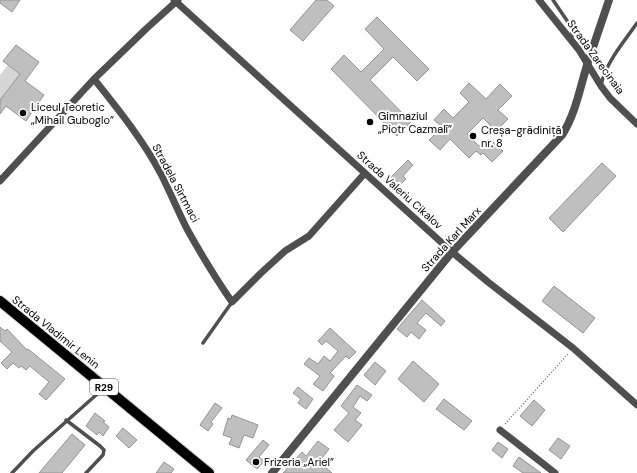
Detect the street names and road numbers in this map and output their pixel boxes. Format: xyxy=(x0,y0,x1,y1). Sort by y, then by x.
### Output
street label: Strada Zarecinaia xyxy=(564,17,628,97)
street label: Stradela Sîrtmaci xyxy=(149,141,203,225)
street label: Strada Valeriu Cikalov xyxy=(354,148,446,232)
street label: Strada Karl Marx xyxy=(418,203,484,275)
street label: Strada Vladimir Lenin xyxy=(9,292,103,372)
road number: R29 xyxy=(90,379,118,395)

